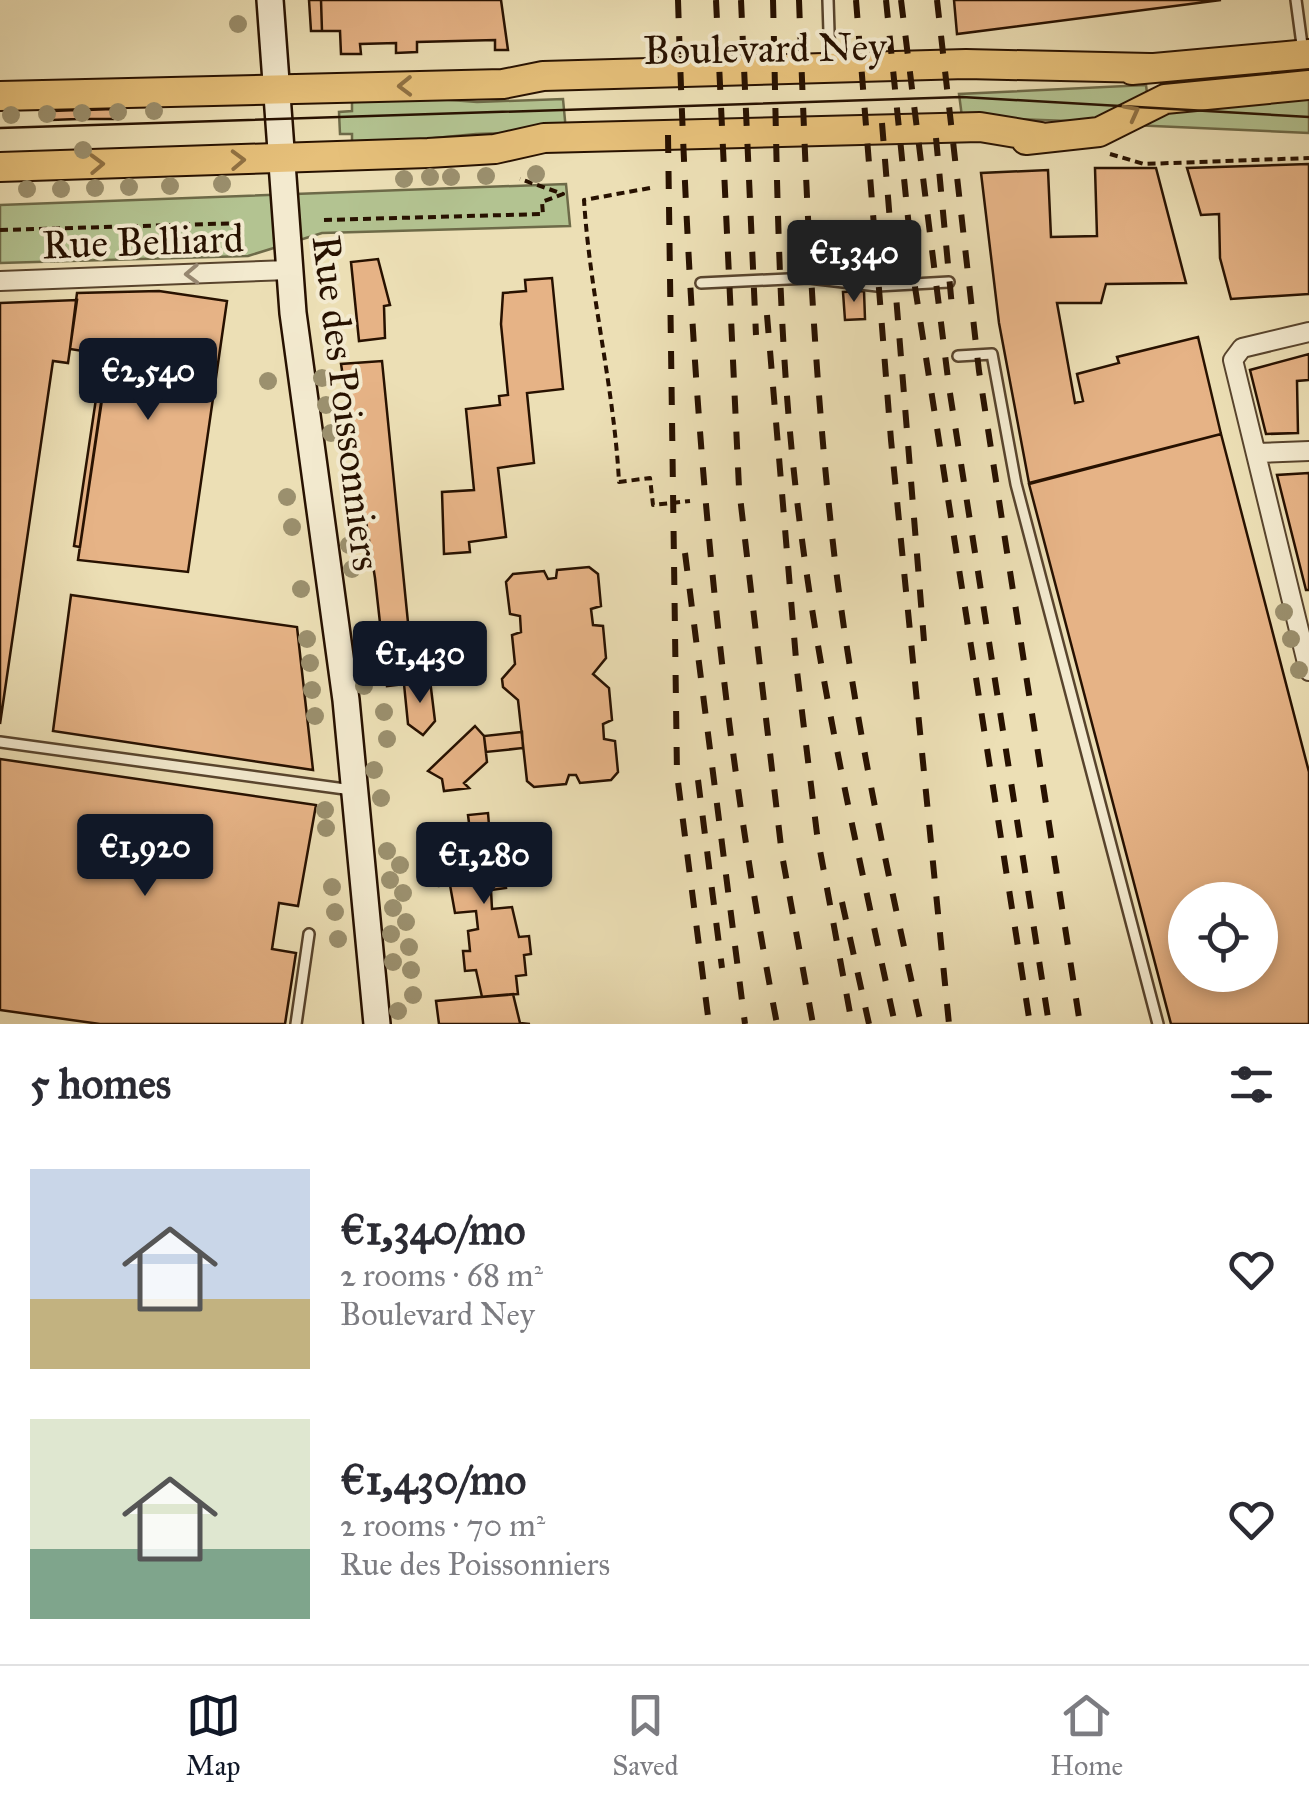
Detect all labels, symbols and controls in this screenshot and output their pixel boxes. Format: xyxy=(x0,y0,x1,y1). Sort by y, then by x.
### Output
street label: Boulevard Ney xyxy=(643,22,888,75)
one-way arrow xyxy=(397,75,412,97)
one-way arrow xyxy=(1122,105,1140,125)
one-way arrow xyxy=(231,149,247,170)
one-way arrow xyxy=(90,154,106,175)
street label: Rue Belliard xyxy=(41,213,245,270)
pin: €1,340 xyxy=(773,220,935,305)
street label: Rue des Poissonniers xyxy=(302,232,391,574)
text: €1,340 xyxy=(809,233,899,272)
one-way arrow xyxy=(183,263,199,284)
pin: €2,540 xyxy=(67,338,229,423)
text: €2,540 xyxy=(101,351,195,390)
pin: €1,430 xyxy=(339,621,501,706)
text: €1,430 xyxy=(375,634,465,673)
pin: €1,920 xyxy=(64,814,226,899)
pin: €1,280 xyxy=(403,822,565,907)
text: €1,920 xyxy=(99,827,191,866)
text: €1,280 xyxy=(438,835,530,874)
map controls xyxy=(1168,882,1278,992)
button: locate xyxy=(1168,882,1278,992)
icon: filters xyxy=(1224,1057,1279,1112)
text: 5 homes xyxy=(30,1058,171,1110)
text: €1,340/mo xyxy=(340,1204,525,1256)
icon: home xyxy=(110,1209,230,1329)
icon: heart xyxy=(1224,1242,1279,1297)
text: 2 rooms · 68 m² xyxy=(340,1256,543,1295)
text: Boulevard Ney xyxy=(340,1295,535,1334)
text: €1,430/mo xyxy=(340,1454,526,1506)
icon: home xyxy=(110,1459,230,1579)
icon: heart xyxy=(1224,1492,1279,1547)
text: 2 rooms · 70 m² xyxy=(340,1506,545,1545)
text: Rue des Poissonniers xyxy=(340,1545,610,1584)
tab: Map xyxy=(186,1688,241,1783)
tab: Saved xyxy=(612,1688,679,1783)
tab: Home xyxy=(1050,1688,1123,1783)

